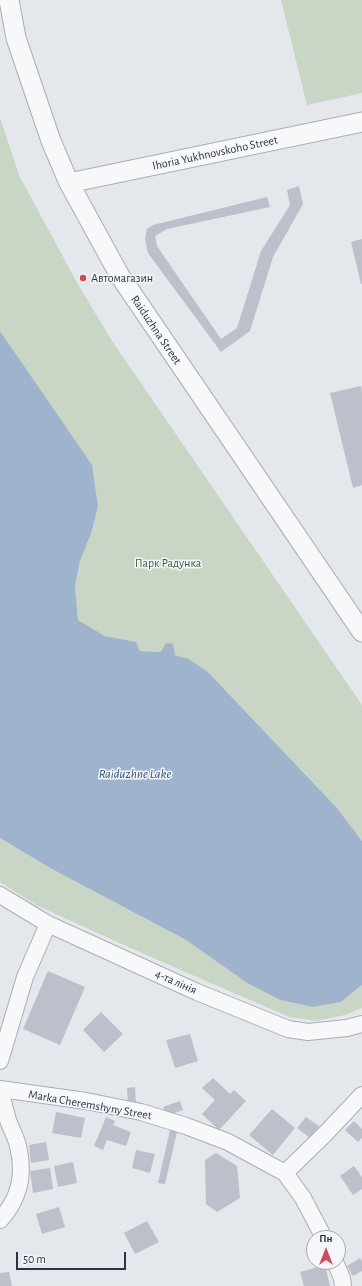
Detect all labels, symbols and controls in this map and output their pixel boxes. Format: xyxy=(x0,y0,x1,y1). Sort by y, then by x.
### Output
street label: Ihoria Yukhnovskoho Street xyxy=(151,133,279,173)
place label: Автомагазин xyxy=(91,271,153,285)
marker: Автомагазин xyxy=(78,273,88,283)
street label: Raiduzhna Street xyxy=(128,293,184,367)
park label: Парк Радунка xyxy=(135,556,201,570)
water label: Raiduzhne Lake xyxy=(99,766,171,782)
street label: 4-та лінія xyxy=(153,966,199,998)
street label: Marka Cheremshyny Street xyxy=(27,1087,153,1123)
north arrow xyxy=(306,1230,346,1270)
text: Пн xyxy=(319,1233,333,1244)
scale bar xyxy=(18,1244,128,1270)
text: 50 m xyxy=(23,1253,46,1265)

